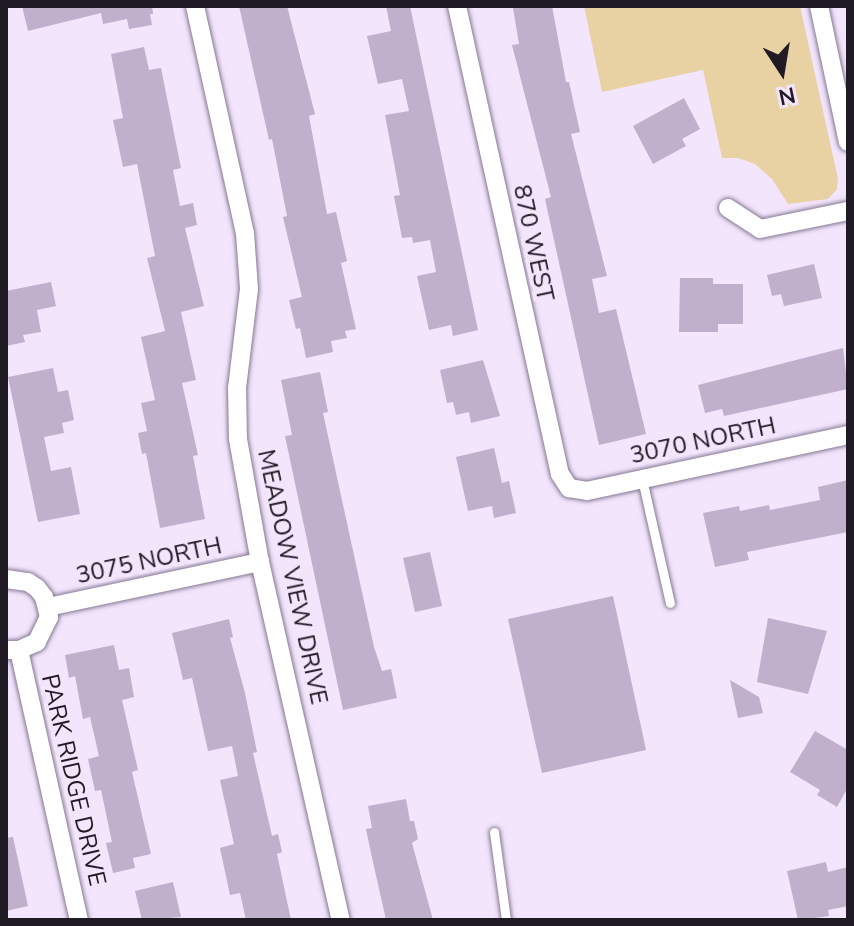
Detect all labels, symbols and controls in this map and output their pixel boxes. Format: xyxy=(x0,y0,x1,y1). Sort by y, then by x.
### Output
north arrow xyxy=(742,32,822,112)
text: N xyxy=(776,79,798,112)
street label: 870 WEST xyxy=(507,182,559,304)
street label: 3070 NORTH xyxy=(628,412,778,470)
street label: MEADOW VIEW DRIVE xyxy=(251,447,333,707)
street label: 3075 NORTH xyxy=(74,532,224,590)
street label: PARK RIDGE DRIVE xyxy=(35,671,111,889)

